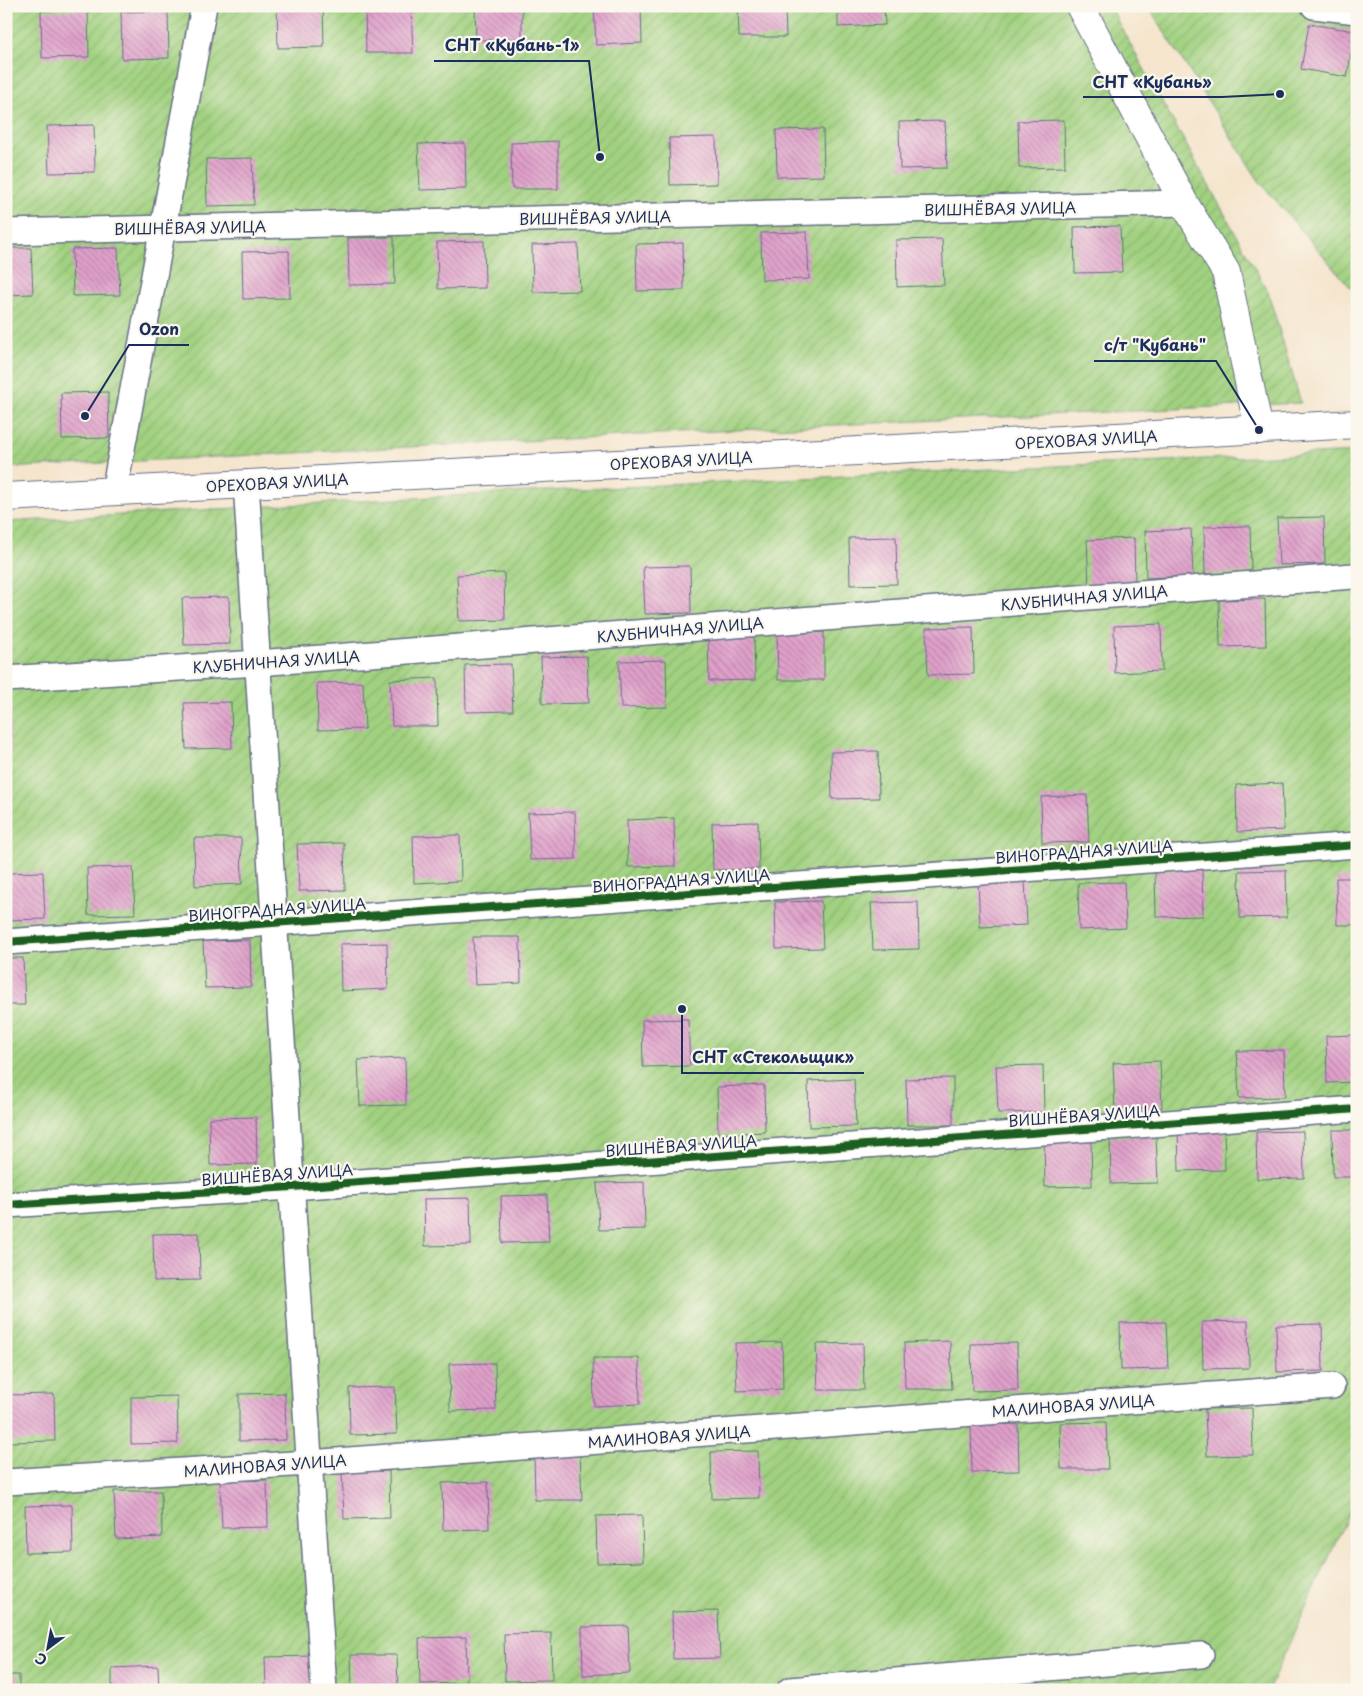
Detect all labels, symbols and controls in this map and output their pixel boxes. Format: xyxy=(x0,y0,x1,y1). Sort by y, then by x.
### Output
callout: СНТ «Кубань-1» xyxy=(434,30,589,61)
text: СНТ «Кубань-1» xyxy=(445,32,580,56)
callout: СНТ «Кубань» xyxy=(1083,66,1222,97)
text: СНТ «Кубань» xyxy=(1092,69,1212,93)
street label: ВИШНЁВАЯ УЛИЦА xyxy=(924,195,1076,221)
street label: ВИШНЁВАЯ УЛИЦА xyxy=(519,204,671,230)
street label: ВИШНЁВАЯ УЛИЦА xyxy=(114,214,266,240)
callout: Ozon xyxy=(129,314,189,345)
text: Ozon xyxy=(139,316,179,340)
callout: с/т "Кубань" xyxy=(1094,330,1216,361)
text: с/т "Кубань" xyxy=(1104,332,1206,356)
street label: ОРЕХОВАЯ УЛИЦА xyxy=(1014,424,1158,454)
street label: ОРЕХОВАЯ УЛИЦА xyxy=(609,445,753,475)
street label: ОРЕХОВАЯ УЛИЦА xyxy=(205,467,349,497)
street label: КЛУБНИЧНАЯ УЛИЦА xyxy=(999,578,1169,616)
street label: КЛУБНИЧНАЯ УЛИЦА xyxy=(595,610,765,648)
street label: КЛУБНИЧНАЯ УЛИЦА xyxy=(191,644,361,678)
street label: ВИНОГРАДНАЯ УЛИЦА xyxy=(994,833,1174,869)
street label: ВИНОГРАДНАЯ УЛИЦА xyxy=(591,862,771,898)
street label: ВИНОГРАДНАЯ УЛИЦА xyxy=(187,891,367,927)
callout: СНТ «Стекольщик» xyxy=(682,1042,864,1073)
text: СНТ «Стекольщик» xyxy=(692,1044,854,1068)
street label: ВИШНЁВАЯ УЛИЦА xyxy=(1007,1098,1161,1132)
street label: ВИШНЁВАЯ УЛИЦА xyxy=(604,1128,758,1162)
street label: ВИШНЁВАЯ УЛИЦА xyxy=(200,1157,354,1191)
street label: МАЛИНОВАЯ УЛИЦА xyxy=(991,1388,1155,1422)
street label: МАЛИНОВАЯ УЛИЦА xyxy=(587,1419,751,1453)
street label: МАЛИНОВАЯ УЛИЦА xyxy=(183,1448,347,1482)
north arrow xyxy=(22,1624,72,1674)
text: С xyxy=(31,1648,51,1671)

